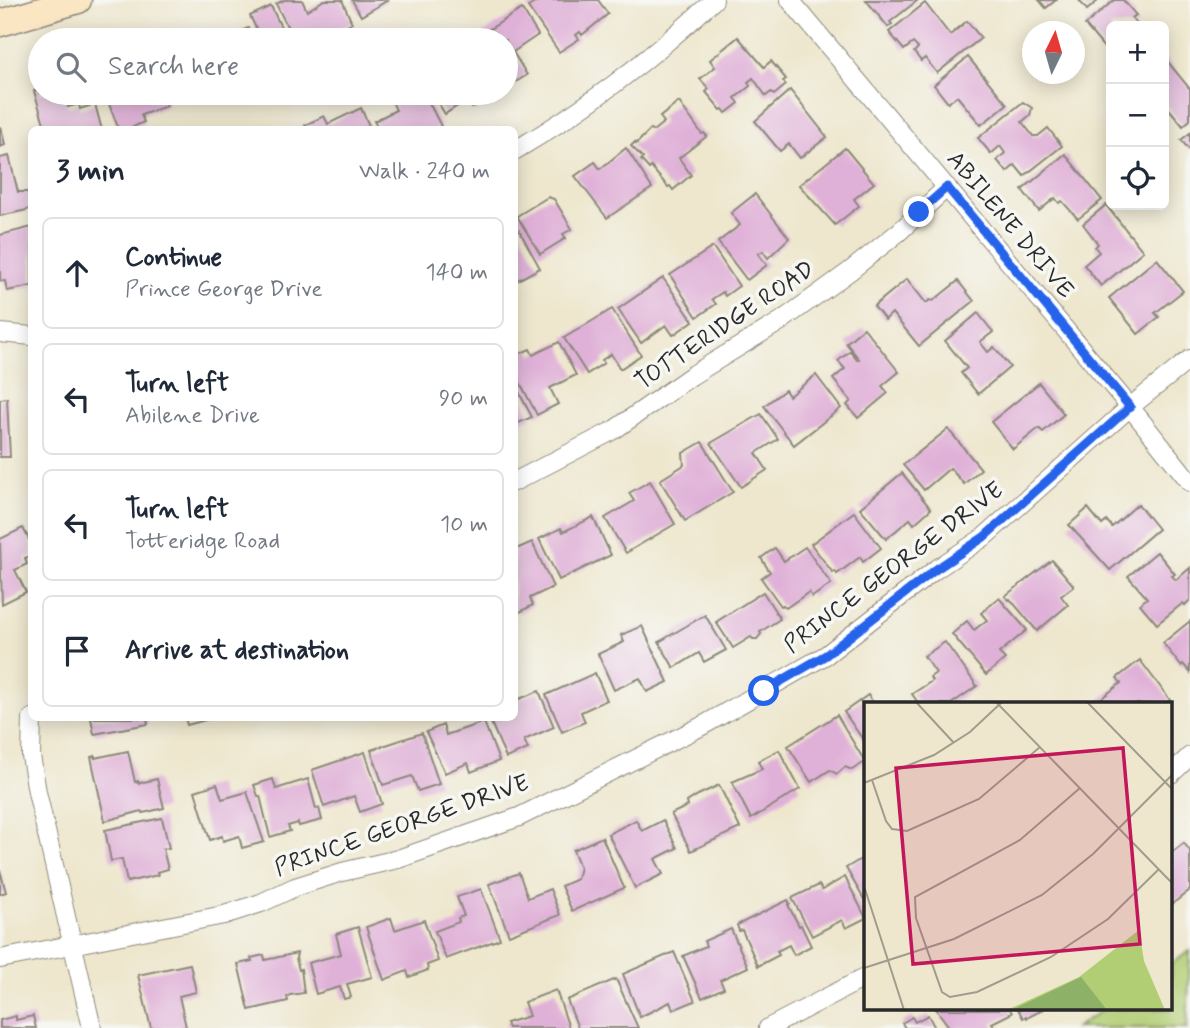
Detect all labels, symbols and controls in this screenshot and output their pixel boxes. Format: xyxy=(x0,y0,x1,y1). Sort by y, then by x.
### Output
north arrow xyxy=(1022,21,1085,84)
map controls xyxy=(1106,21,1169,210)
button: + xyxy=(1106,21,1169,84)
search box xyxy=(28,28,518,105)
icon: search xyxy=(52,48,90,86)
text: Search here xyxy=(108,50,239,84)
button: − xyxy=(1106,84,1169,147)
street label: ABILENE DRIVE xyxy=(939,145,1081,305)
button: locate xyxy=(1106,147,1169,210)
text: 3 min xyxy=(56,152,125,191)
text: Walk · 240 m xyxy=(359,157,490,187)
route end xyxy=(903,196,934,227)
text: Continue xyxy=(125,241,222,275)
icon: ahead xyxy=(58,254,96,292)
street label: TOTTERIDGE ROAD xyxy=(629,254,821,398)
text: 140 m xyxy=(425,258,488,288)
text: Prince George Drive xyxy=(125,275,322,305)
text: Turn left xyxy=(125,367,229,401)
icon: left xyxy=(58,380,96,418)
text: 90 m xyxy=(439,384,488,414)
text: Abilene Drive xyxy=(125,401,260,431)
street label: PRINCE GEORGE DRIVE xyxy=(778,475,1010,661)
text: Turn left xyxy=(125,493,229,527)
icon: left xyxy=(58,506,96,544)
text: 10 m xyxy=(440,510,488,540)
text: Totteridge Road xyxy=(125,527,280,557)
icon: arrive xyxy=(58,632,96,670)
text: Arrive at destination xyxy=(125,634,349,668)
route start xyxy=(748,675,779,706)
inset map xyxy=(864,702,1172,1010)
street label: PRINCE GEORGE DRIVE xyxy=(271,768,533,884)

